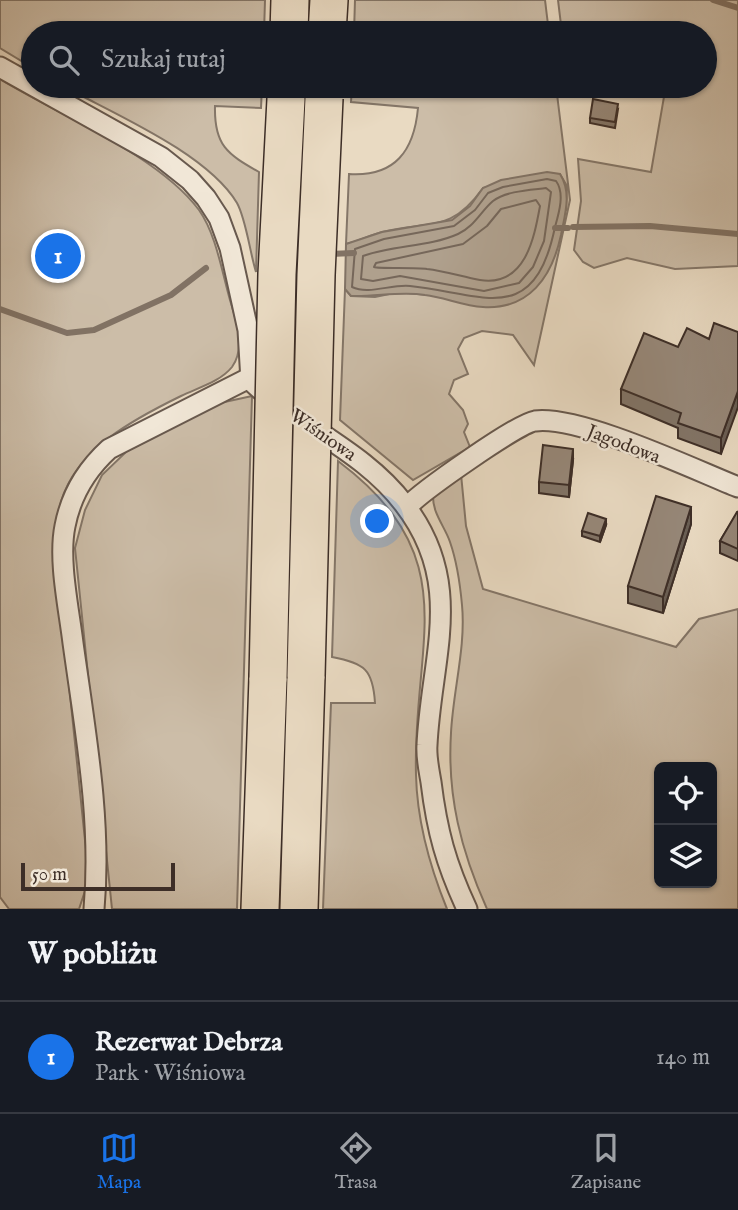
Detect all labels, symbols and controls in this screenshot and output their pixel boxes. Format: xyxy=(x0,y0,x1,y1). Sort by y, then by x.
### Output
search box xyxy=(21,21,717,98)
icon: search xyxy=(45,41,83,79)
text: Szukaj tutaj xyxy=(101,43,226,76)
pin: 1 xyxy=(35,230,81,282)
street label: Wiśniowa xyxy=(285,404,361,468)
street label: Jagodowa xyxy=(581,419,664,470)
your location xyxy=(360,504,394,538)
map controls xyxy=(654,762,717,888)
button: locate xyxy=(654,762,717,825)
button: layers xyxy=(654,825,717,888)
scale bar xyxy=(21,860,175,892)
text: 50 m xyxy=(32,863,67,887)
text: W pobliżu xyxy=(28,936,157,974)
text: Rezerwat Debrza xyxy=(95,1026,282,1059)
text: 1 xyxy=(47,1043,55,1072)
text: 140 m xyxy=(656,1043,710,1072)
text: Park · Wiśniowa xyxy=(95,1059,246,1088)
tab: Mapa xyxy=(97,1129,141,1195)
tab: Trasa xyxy=(335,1129,377,1195)
tab: Zapisane xyxy=(571,1129,641,1195)

